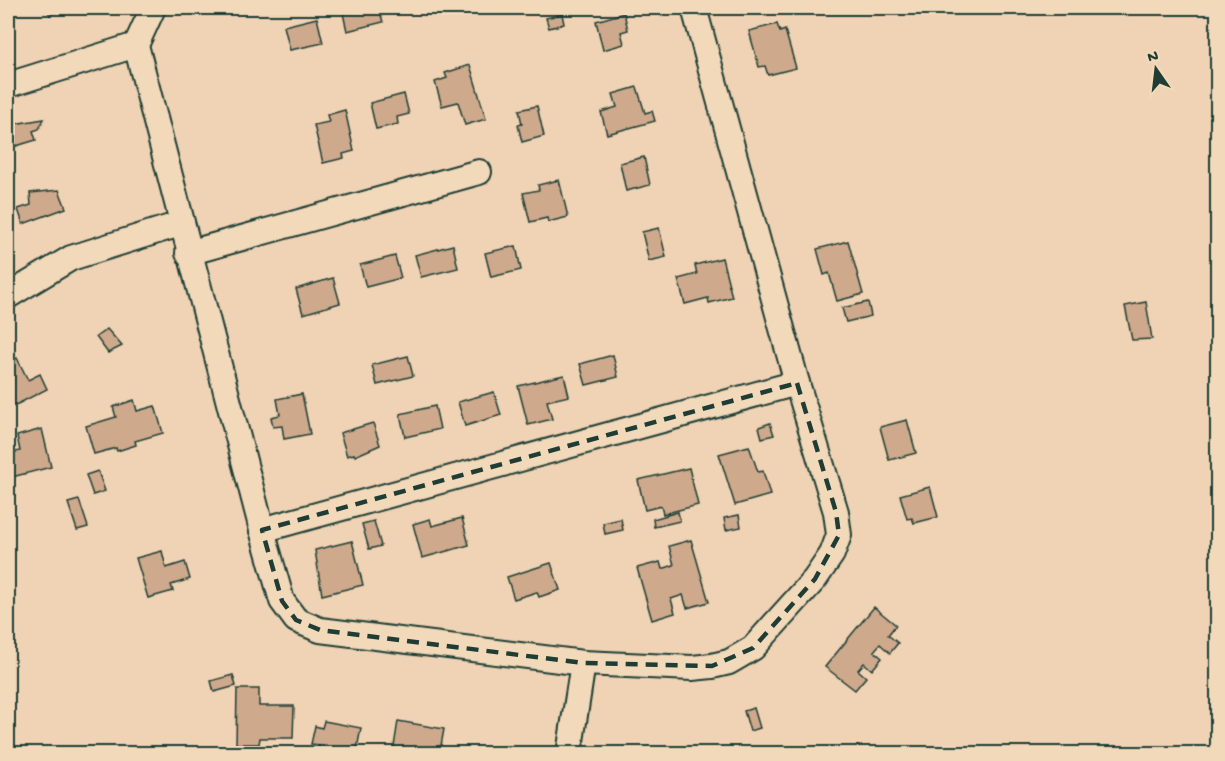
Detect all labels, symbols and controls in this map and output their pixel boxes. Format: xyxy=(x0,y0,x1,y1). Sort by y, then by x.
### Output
north arrow xyxy=(1126,39,1186,99)
text: N xyxy=(1146,47,1161,68)

